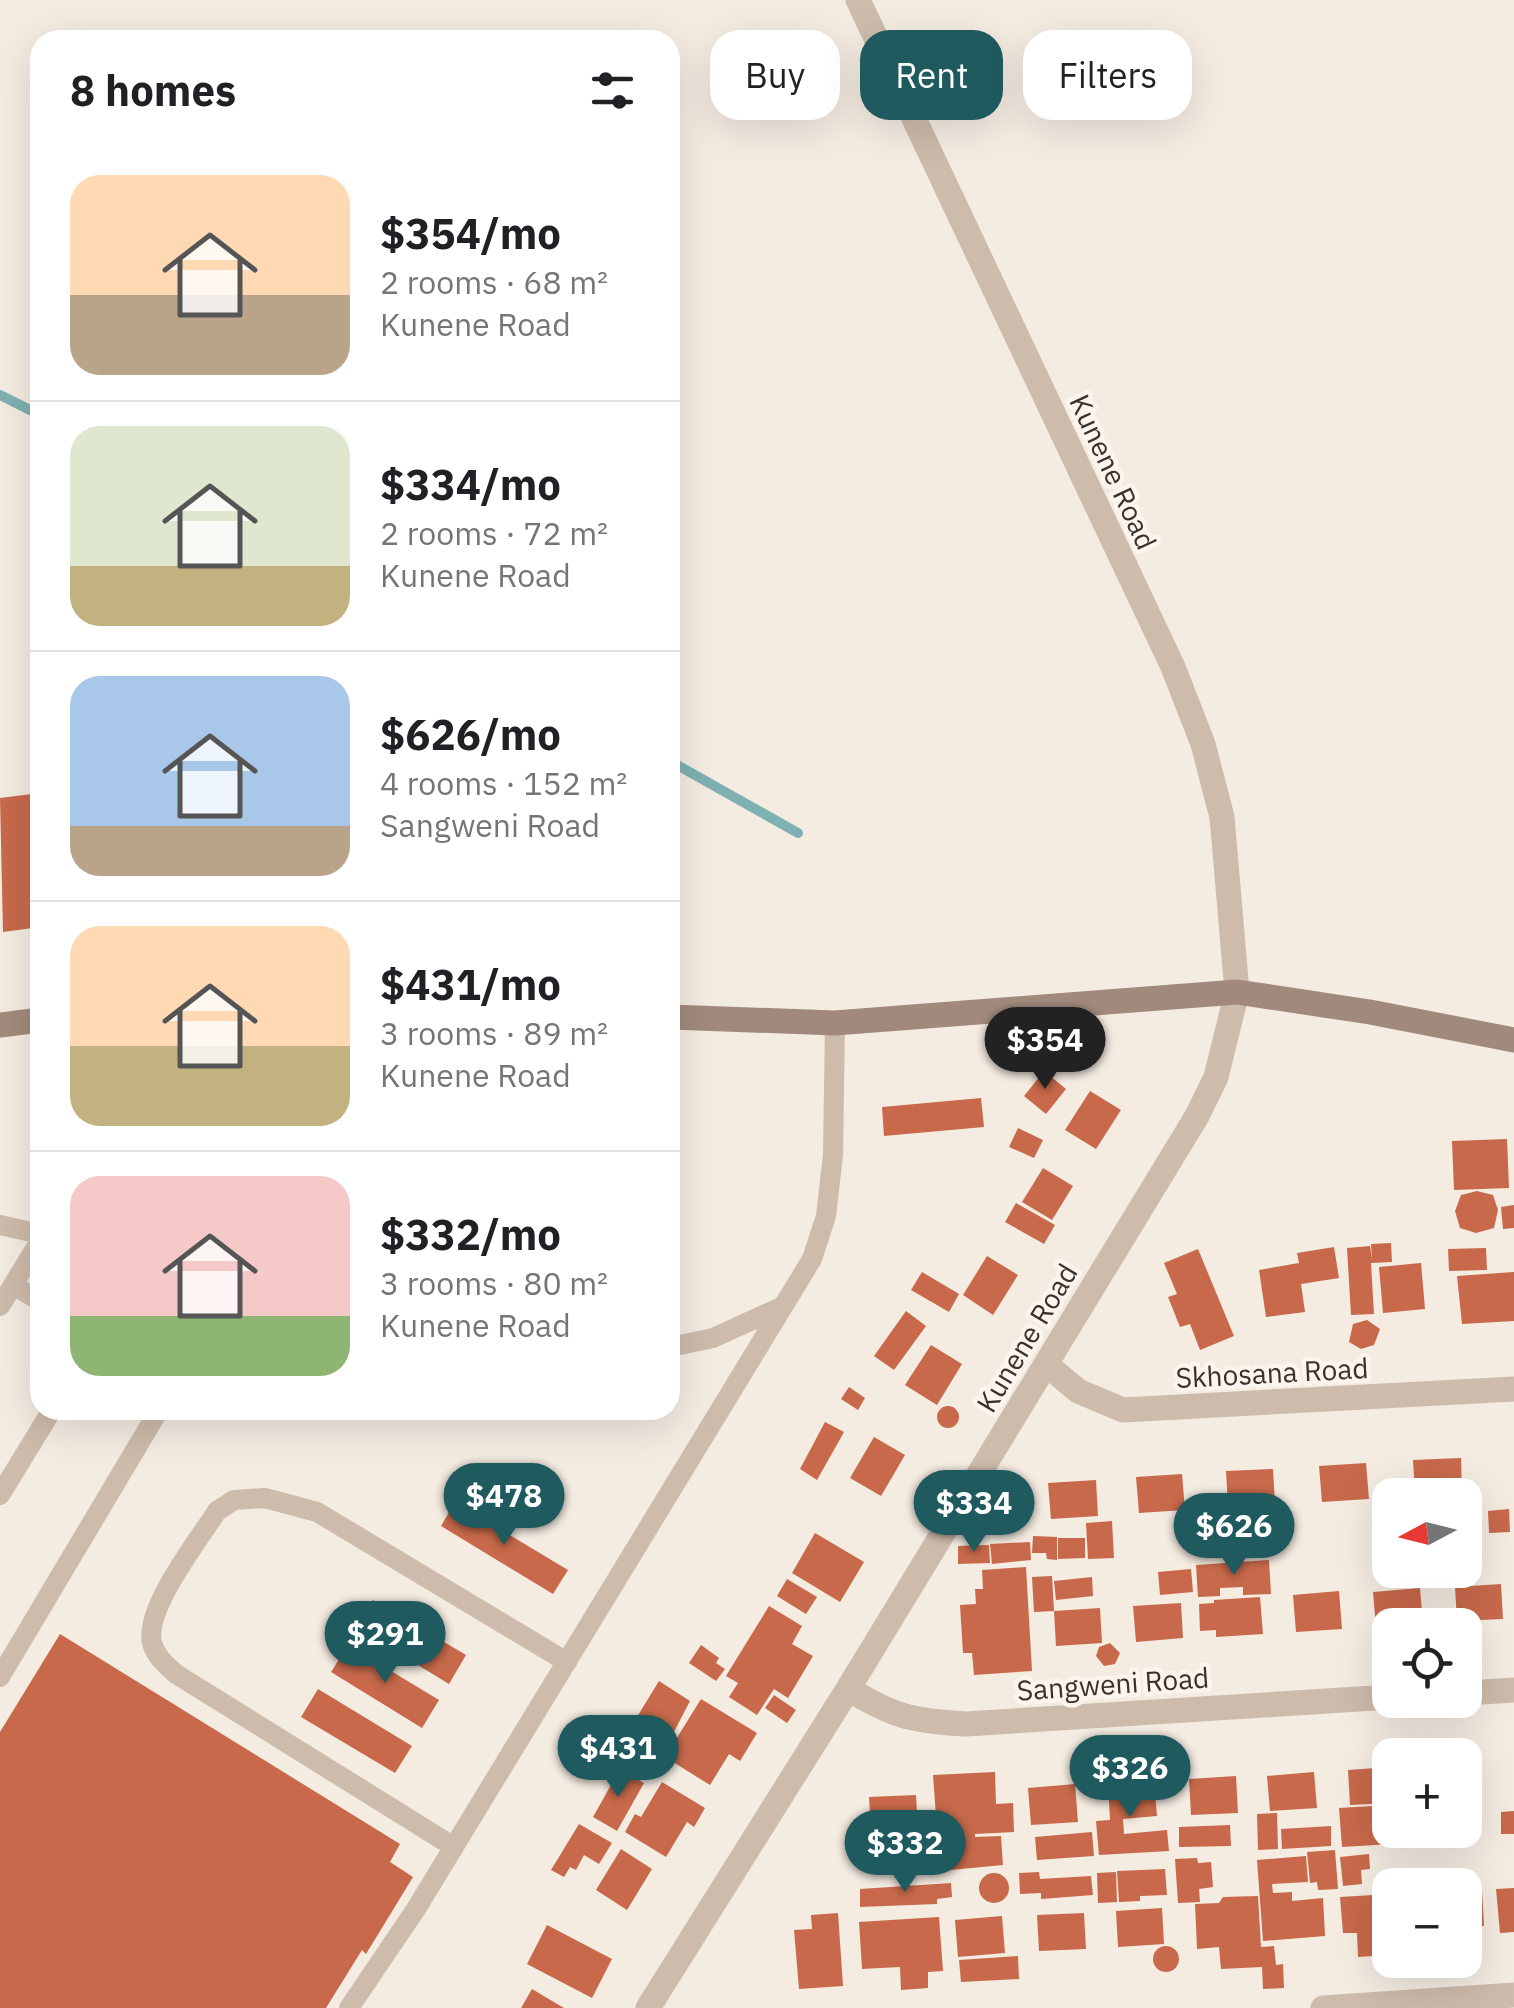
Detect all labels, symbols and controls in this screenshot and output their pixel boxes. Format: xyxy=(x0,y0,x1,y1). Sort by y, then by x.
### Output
chip: Buy xyxy=(710,30,840,120)
chip: Rent xyxy=(860,30,1003,120)
chip: Filters xyxy=(1023,30,1192,120)
text: 8 homes xyxy=(70,63,236,118)
icon: filters xyxy=(585,63,640,118)
text: $354/mo xyxy=(380,206,561,261)
icon: home xyxy=(150,215,270,335)
text: 2 rooms · 68 m² xyxy=(380,261,608,303)
text: Kunene Road xyxy=(380,303,571,345)
street label: Kunene Road xyxy=(1061,388,1165,555)
text: $334/mo xyxy=(380,457,561,512)
icon: home xyxy=(150,466,270,586)
text: 2 rooms · 72 m² xyxy=(380,512,608,554)
text: Kunene Road xyxy=(380,554,571,596)
text: $626/mo xyxy=(380,707,561,762)
icon: home xyxy=(150,716,270,836)
text: 4 rooms · 152 m² xyxy=(380,762,627,804)
text: Sangweni Road xyxy=(380,804,600,846)
text: $431/mo xyxy=(380,957,561,1012)
icon: home xyxy=(150,966,270,1086)
pin: $354 xyxy=(986,1007,1104,1092)
text: 3 rooms · 89 m² xyxy=(380,1012,608,1054)
text: $354 xyxy=(1007,1018,1083,1060)
text: Kunene Road xyxy=(380,1054,571,1096)
text: $332/mo xyxy=(380,1207,561,1262)
icon: home xyxy=(150,1216,270,1336)
street label: Kunene Road xyxy=(968,1257,1085,1419)
text: 3 rooms · 80 m² xyxy=(380,1262,608,1304)
text: Kunene Road xyxy=(380,1304,571,1346)
street label: Skhosana Road xyxy=(1175,1349,1369,1396)
pin: $478 xyxy=(445,1463,563,1548)
pin: $334 xyxy=(915,1470,1033,1555)
text: $478 xyxy=(466,1474,542,1516)
north arrow xyxy=(1372,1478,1482,1588)
map controls xyxy=(1372,1478,1482,1978)
text: $334 xyxy=(936,1481,1012,1523)
pin: $626 xyxy=(1175,1493,1293,1578)
text: $626 xyxy=(1196,1504,1272,1546)
pin: $291 xyxy=(326,1601,444,1686)
button: locate xyxy=(1372,1608,1482,1718)
text: $291 xyxy=(347,1612,423,1654)
street label: Sangweni Road xyxy=(1016,1658,1210,1709)
pin: $431 xyxy=(559,1715,677,1800)
text: $431 xyxy=(580,1726,656,1768)
pin: $326 xyxy=(1071,1735,1189,1820)
button: + xyxy=(1372,1738,1482,1848)
text: $326 xyxy=(1092,1746,1168,1788)
pin: $332 xyxy=(846,1810,964,1895)
text: $332 xyxy=(867,1821,943,1863)
button: − xyxy=(1372,1868,1482,1978)

